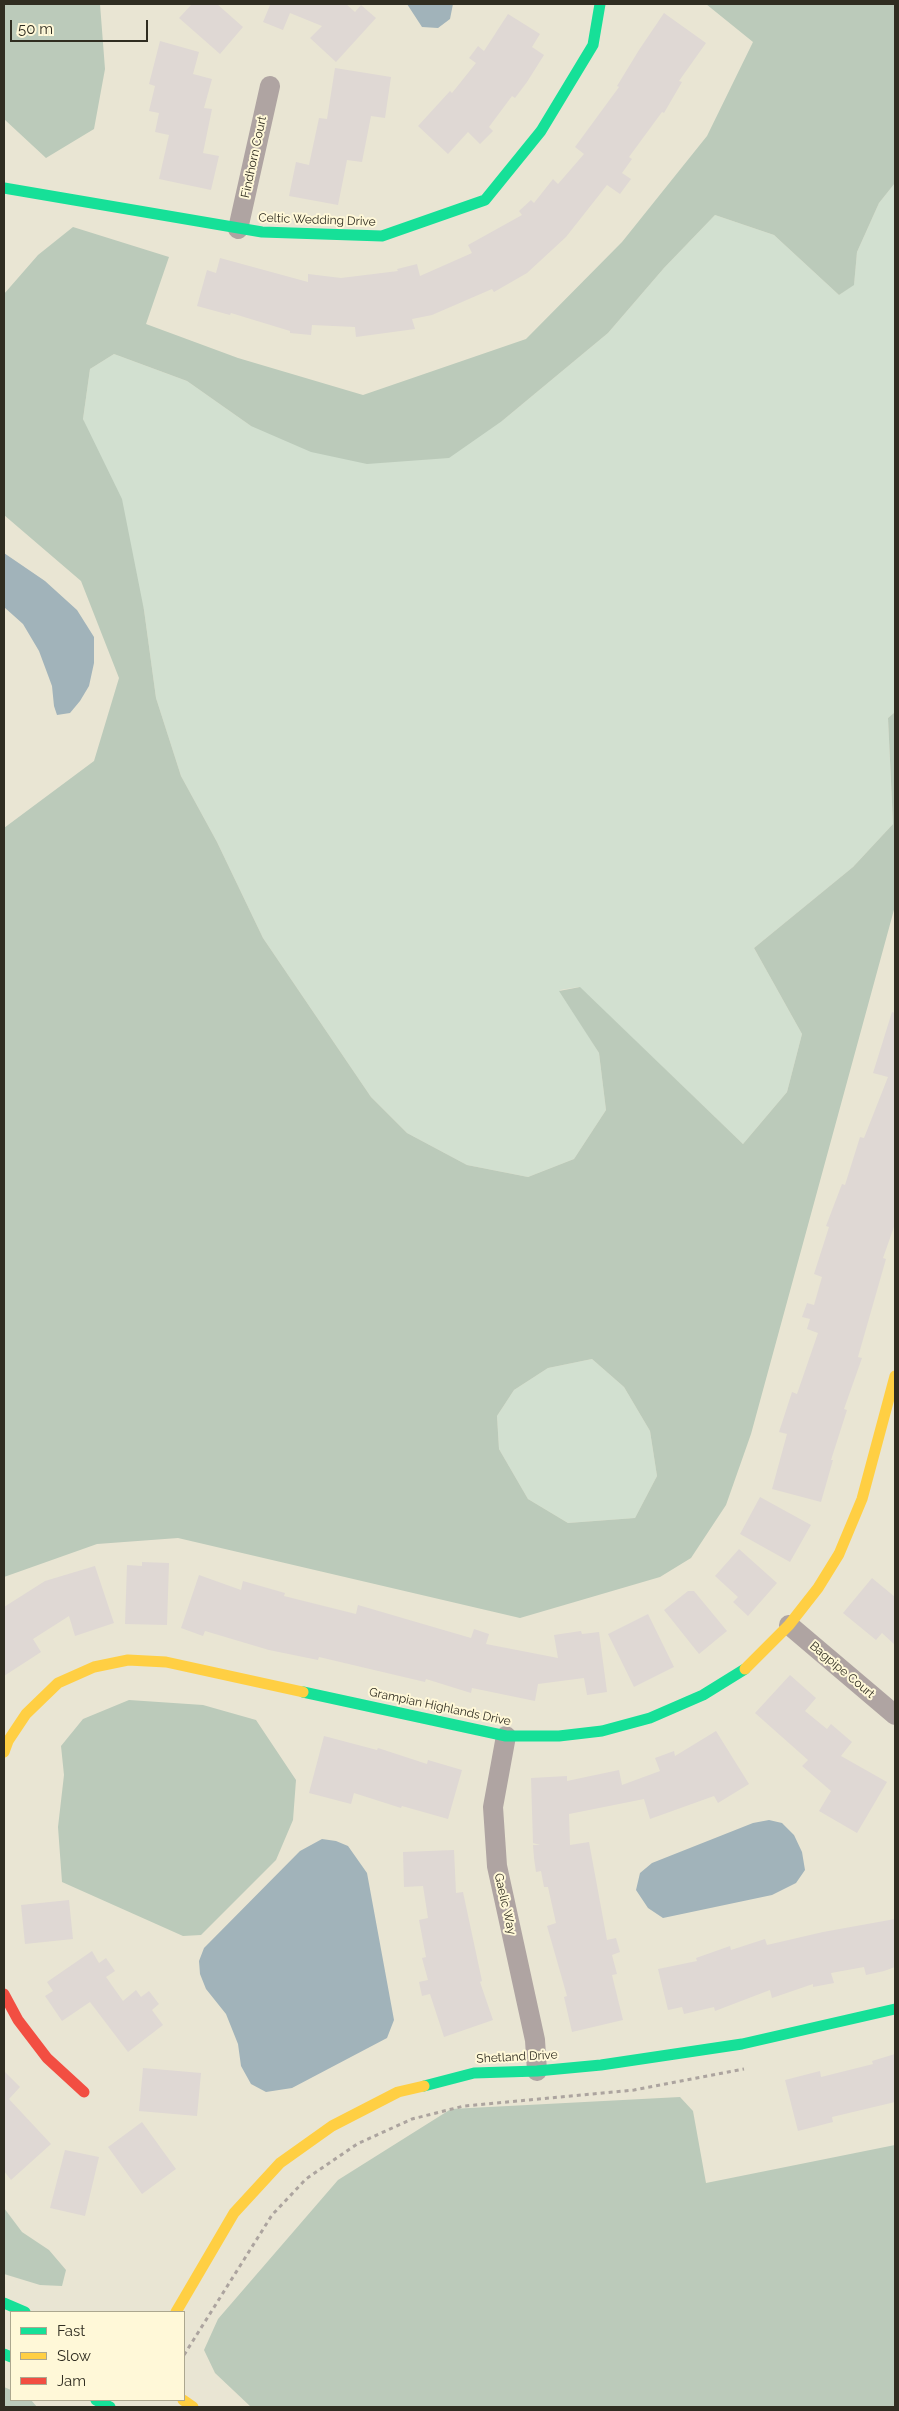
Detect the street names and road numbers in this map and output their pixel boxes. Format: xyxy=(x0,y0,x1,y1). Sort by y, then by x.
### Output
street label: Findhorn Court xyxy=(238,115,270,199)
street label: Celtic Wedding Drive xyxy=(258,211,376,229)
street label: Bagpipe Court xyxy=(807,1639,877,1701)
street label: Grampian Highlands Drive xyxy=(368,1685,512,1729)
street label: Gaelic Way xyxy=(491,1872,519,1936)
street label: Shetland Drive xyxy=(476,2048,558,2066)

